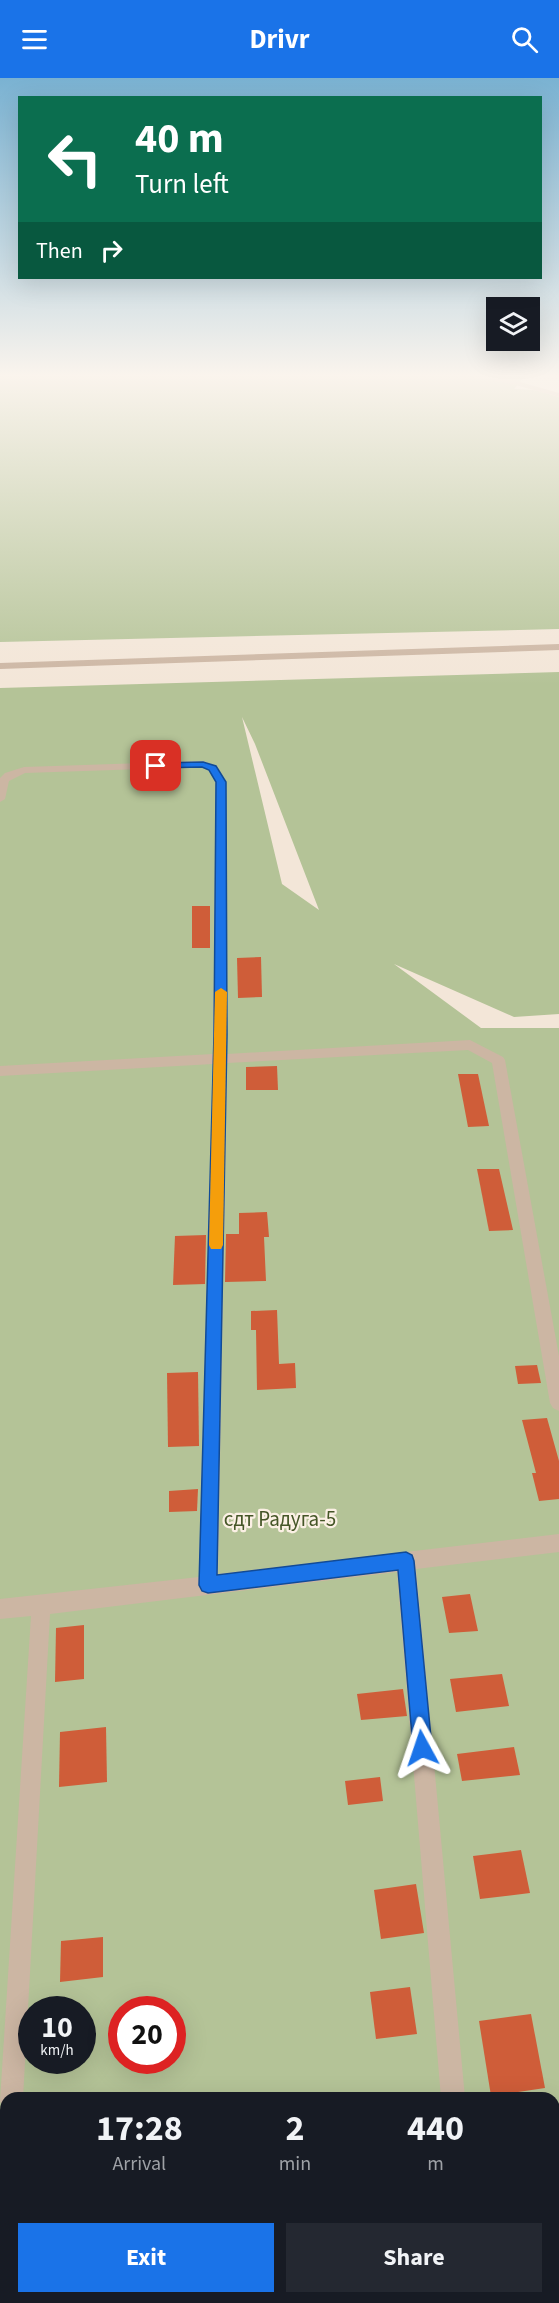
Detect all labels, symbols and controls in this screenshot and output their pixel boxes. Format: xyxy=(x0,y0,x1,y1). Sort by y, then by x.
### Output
text: Drivr xyxy=(249,20,310,59)
icon: menu xyxy=(18,23,51,56)
icon: search xyxy=(508,23,541,56)
text: 40 m xyxy=(135,109,224,169)
icon: left xyxy=(36,120,114,198)
text: Turn left xyxy=(135,165,229,204)
icon: right xyxy=(95,234,128,267)
text: Then xyxy=(36,235,83,267)
map controls xyxy=(486,297,540,351)
button: layers xyxy=(486,297,540,351)
pin xyxy=(130,740,181,791)
icon: arrive xyxy=(139,749,172,782)
park label: сдт Радуга-5 xyxy=(224,1504,336,1534)
position arrow xyxy=(390,1716,454,1780)
speed limit sign: 20 xyxy=(108,1996,186,2074)
text: 10 xyxy=(41,2006,73,2049)
text: km/h xyxy=(40,2040,74,2061)
text: 17:28 xyxy=(96,2103,183,2154)
text: 2 xyxy=(285,2103,304,2154)
text: 440 xyxy=(407,2103,464,2154)
text: Arrival xyxy=(112,2150,166,2178)
text: min xyxy=(279,2150,311,2178)
text: m xyxy=(427,2150,444,2178)
button: Exit xyxy=(18,2223,274,2292)
button: Share xyxy=(286,2223,542,2292)

